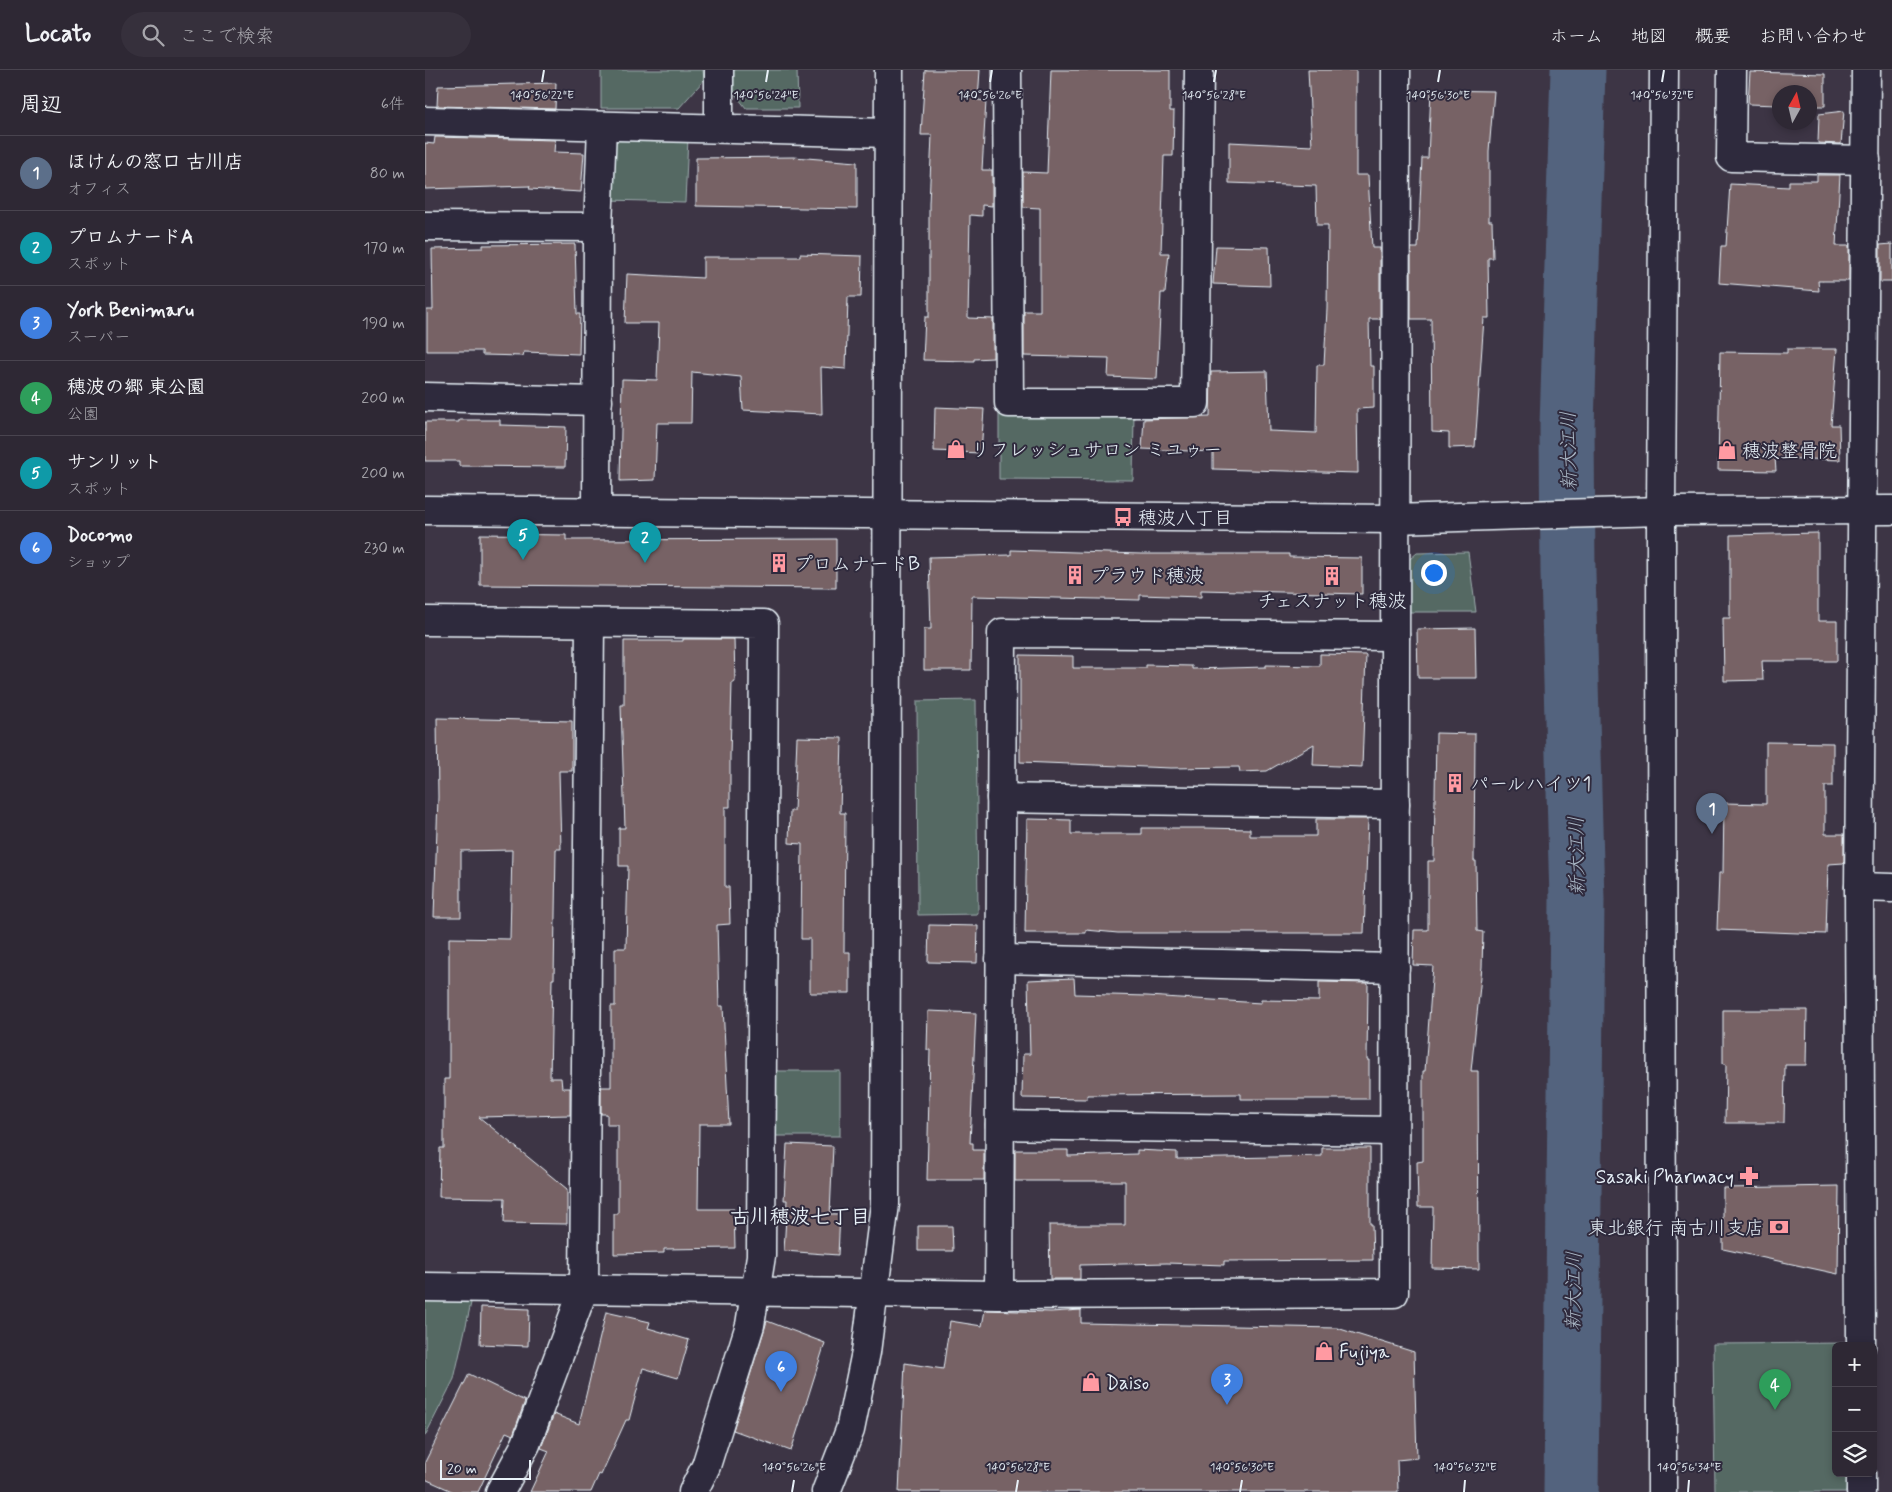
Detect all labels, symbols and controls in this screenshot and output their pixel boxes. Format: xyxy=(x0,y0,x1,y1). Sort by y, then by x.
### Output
search box xyxy=(121,12,471,57)
text: Locato xyxy=(25,19,91,50)
icon: search xyxy=(139,21,167,49)
text: ここで検索 xyxy=(179,24,274,49)
text: ホーム xyxy=(1550,25,1603,49)
text: 地図 xyxy=(1631,25,1667,49)
text: 概要 xyxy=(1695,25,1731,49)
text: お問い合わせ xyxy=(1759,25,1867,49)
north arrow xyxy=(1772,85,1817,130)
text: 140°56'22"E xyxy=(510,88,574,104)
text: 140°56'24"E xyxy=(734,88,798,104)
text: 140°56'26"E xyxy=(958,88,1022,104)
text: 140°56'28"E xyxy=(1182,88,1246,104)
text: 140°56'30"E xyxy=(1406,88,1470,104)
text: 140°56'32"E xyxy=(1630,88,1694,104)
text: 周辺 xyxy=(20,91,62,119)
text: 6件 xyxy=(381,94,405,115)
text: ほけんの窓口 古川店 xyxy=(67,150,243,175)
text: 1 xyxy=(32,163,40,184)
text: 80 m xyxy=(370,163,405,184)
text: オフィス xyxy=(67,179,131,200)
text: プロムナードA xyxy=(67,225,193,250)
text: 2 xyxy=(32,238,40,259)
text: 170 m xyxy=(363,238,405,259)
text: スポット xyxy=(67,254,131,275)
text: York Benimaru xyxy=(67,298,194,323)
text: 3 xyxy=(32,313,40,334)
text: 190 m xyxy=(362,313,405,334)
text: スーパー xyxy=(67,327,130,348)
text: 穂波の郷 東公園 xyxy=(67,375,205,400)
text: 4 xyxy=(31,388,41,409)
text: 200 m xyxy=(361,388,405,409)
text: 公園 xyxy=(67,404,99,425)
water label: 新大江川 xyxy=(1555,411,1584,491)
shop icon: リフレッシュサロン ミユゥー xyxy=(945,438,967,460)
place label: リフレッシュサロン ミユゥー xyxy=(971,438,1222,463)
shop icon: 穂波整骨院 xyxy=(1716,439,1738,461)
place label: 穂波整骨院 xyxy=(1742,439,1837,464)
text: サンリット xyxy=(67,450,162,475)
text: 5 xyxy=(31,463,41,484)
text: 200 m xyxy=(361,463,405,484)
text: スポット xyxy=(67,479,131,500)
bus stop icon: 穂波八丁目 xyxy=(1112,506,1134,528)
place label: 穂波八丁目 xyxy=(1138,506,1233,531)
pin: 5 xyxy=(507,519,539,560)
pin: 2 xyxy=(629,522,661,563)
text: Docomo xyxy=(67,523,133,548)
text: 6 xyxy=(32,538,40,559)
text: 230 m xyxy=(364,538,405,559)
text: ショップ xyxy=(67,552,130,573)
building icon: プロムナードB xyxy=(768,552,790,574)
place label: プロムナードB xyxy=(794,552,920,577)
your location xyxy=(1421,560,1447,586)
building icon: プラウド穂波 xyxy=(1064,564,1086,586)
place label: プラウド穂波 xyxy=(1090,564,1204,589)
building icon: チェスナット穂波 xyxy=(1321,565,1343,587)
place label: チェスナット穂波 xyxy=(1257,589,1407,614)
building icon: パールハイツ1 xyxy=(1444,772,1466,794)
place label: パールハイツ1 xyxy=(1470,772,1591,797)
pin: 1 xyxy=(1696,793,1728,834)
water label: 新大江川 xyxy=(1563,816,1592,896)
place label: Sasaki Pharmacy xyxy=(1596,1165,1734,1190)
pharmacy icon: Sasaki Pharmacy xyxy=(1738,1165,1760,1187)
district label: 古川穂波七丁目 xyxy=(730,1204,870,1231)
place label: 東北銀行 南古川支店 xyxy=(1588,1216,1764,1241)
bank icon: 東北銀行 南古川支店 xyxy=(1768,1216,1790,1238)
water label: 新大江川 xyxy=(1560,1251,1589,1331)
shop icon: Fujiya xyxy=(1313,1340,1335,1362)
place label: Fujiya xyxy=(1339,1340,1390,1366)
map controls xyxy=(1832,1342,1877,1477)
button: + xyxy=(1832,1342,1877,1387)
pin: 6 xyxy=(765,1351,797,1392)
pin: 3 xyxy=(1211,1364,1243,1405)
pin: 4 xyxy=(1759,1369,1791,1410)
shop icon: Daiso xyxy=(1080,1371,1102,1393)
place label: Daiso xyxy=(1106,1371,1149,1396)
button: − xyxy=(1832,1387,1877,1432)
button: layers xyxy=(1832,1432,1877,1477)
scale bar xyxy=(440,1457,531,1480)
text: 20 m xyxy=(447,1460,477,1478)
text: 140°56'26"E xyxy=(762,1460,826,1476)
text: 140°56'28"E xyxy=(986,1460,1050,1476)
text: 140°56'30"E xyxy=(1210,1460,1274,1476)
text: 140°56'32"E xyxy=(1433,1460,1497,1476)
text: 140°56'34"E xyxy=(1657,1460,1721,1476)

